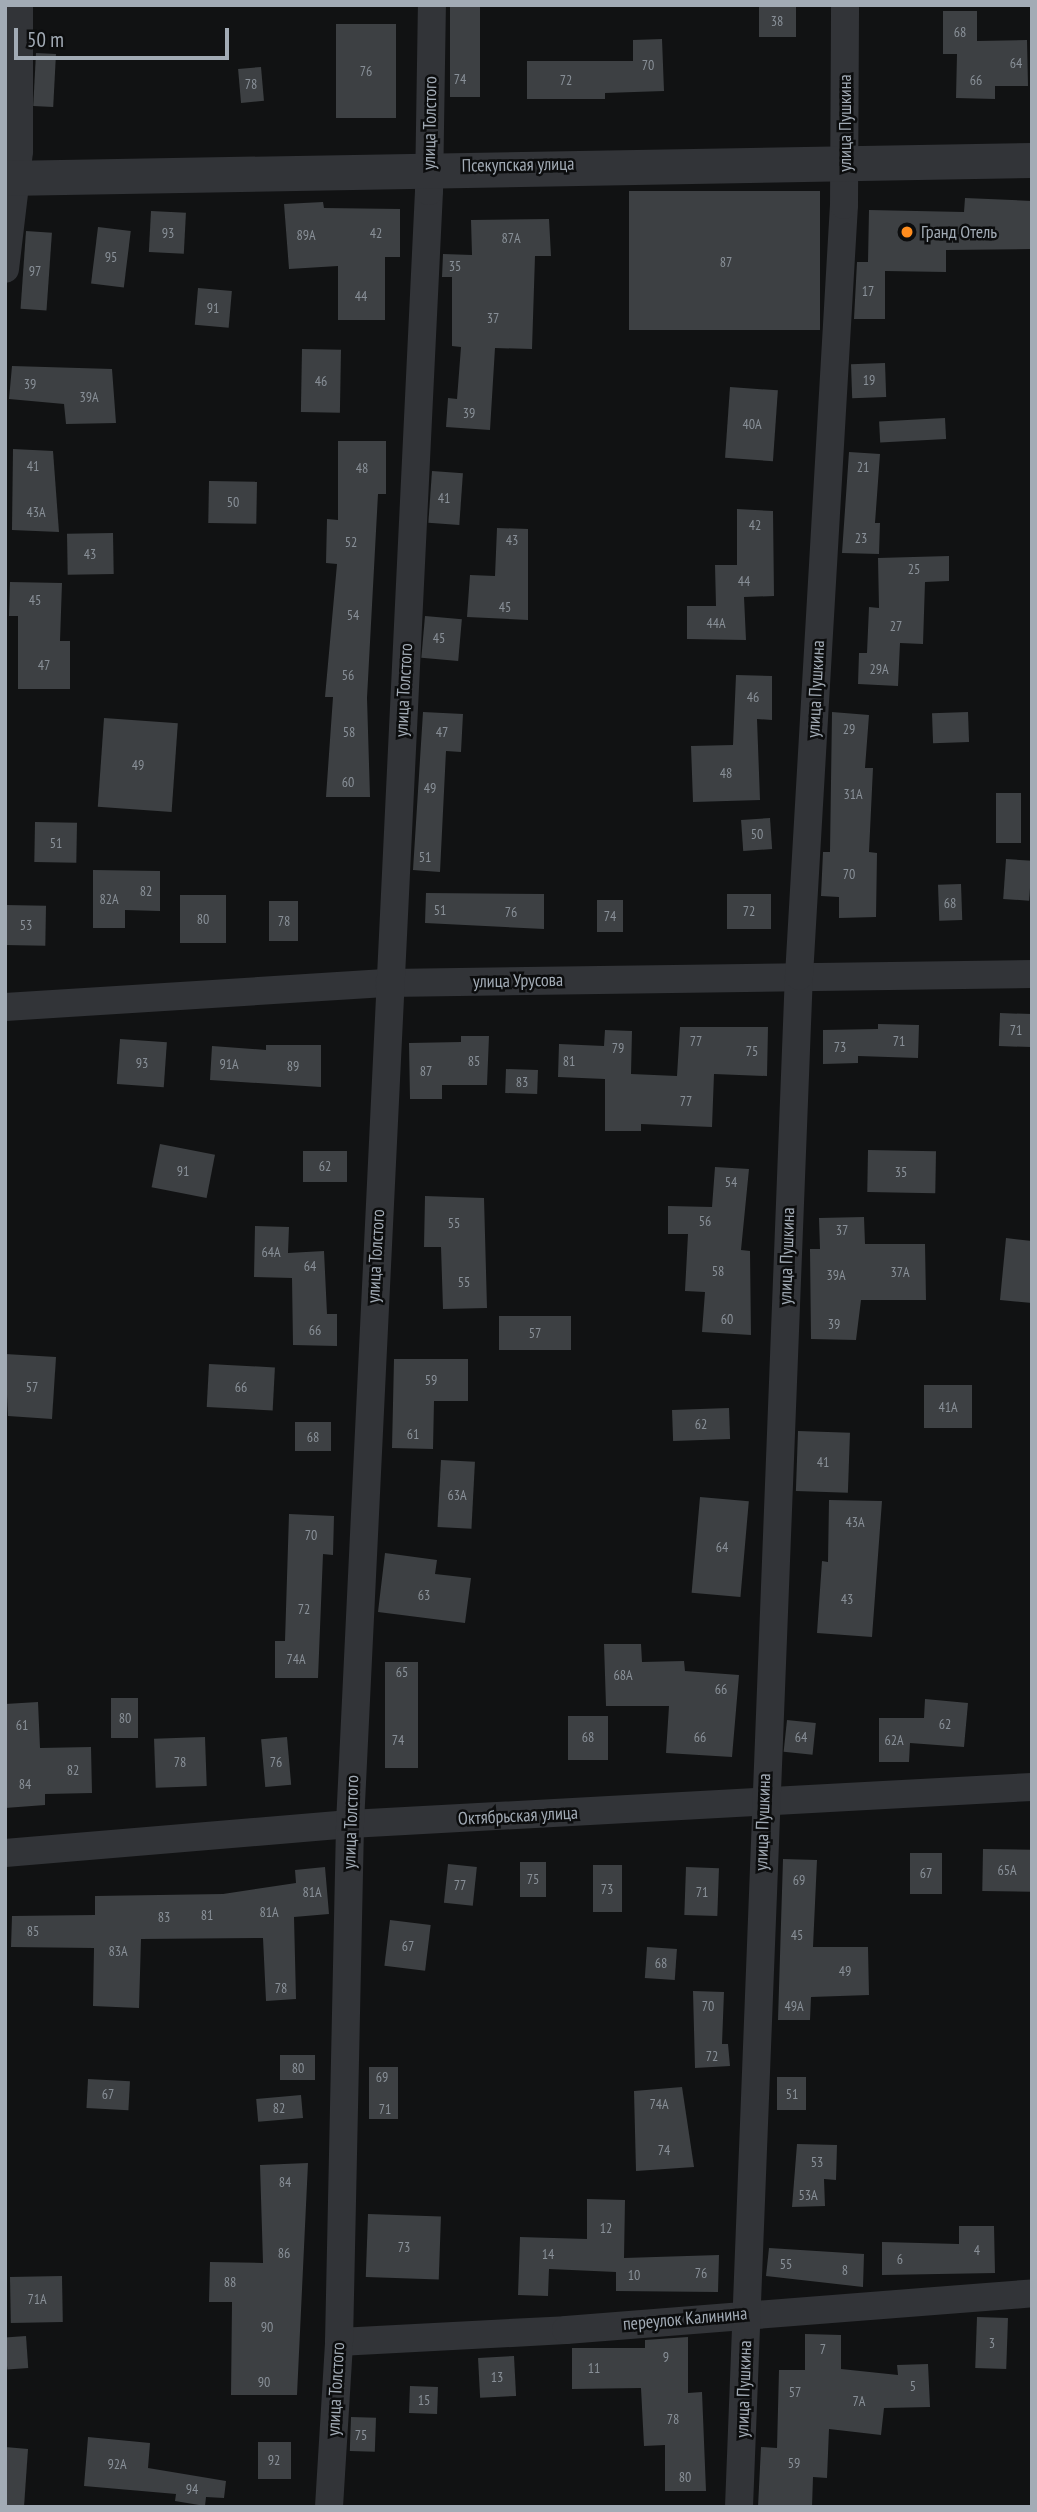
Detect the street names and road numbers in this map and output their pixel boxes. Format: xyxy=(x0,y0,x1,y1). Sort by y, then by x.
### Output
street label: улица Пушкина xyxy=(834,74,856,172)
street label: улица Толстого xyxy=(418,76,442,170)
street label: Псекупская улица xyxy=(461,153,575,177)
street label: улица Пушкина xyxy=(803,640,829,738)
street label: улица Толстого xyxy=(391,642,417,738)
street label: улица Урусова xyxy=(472,969,564,993)
street label: улица Пушкина xyxy=(775,1207,799,1305)
street label: улица Толстого xyxy=(363,1208,389,1304)
street label: улица Пушкина xyxy=(751,1773,775,1871)
street label: улица Толстого xyxy=(339,1774,363,1870)
street label: Октябрьская улица xyxy=(457,1802,579,1830)
street label: переулок Калинина xyxy=(622,2303,748,2335)
street label: улица Пушкина xyxy=(732,2340,756,2438)
street label: улица Толстого xyxy=(323,2341,349,2437)

